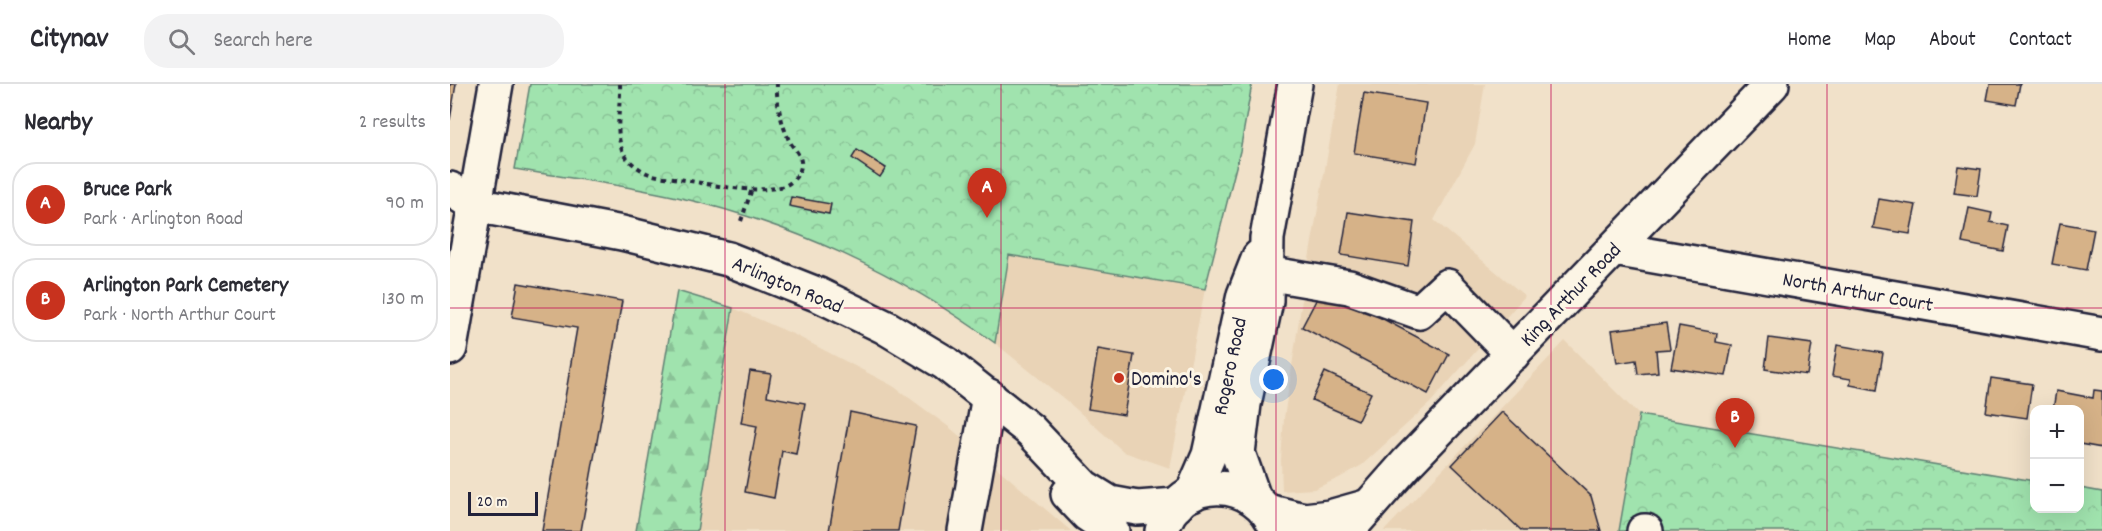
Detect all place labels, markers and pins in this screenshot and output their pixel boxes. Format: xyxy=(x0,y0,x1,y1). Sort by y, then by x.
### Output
pin: A xyxy=(968,168,1006,218)
place label: Domino's xyxy=(1131,366,1201,396)
marker: Domino's xyxy=(1112,371,1126,385)
pin: B xyxy=(1716,398,1754,448)

